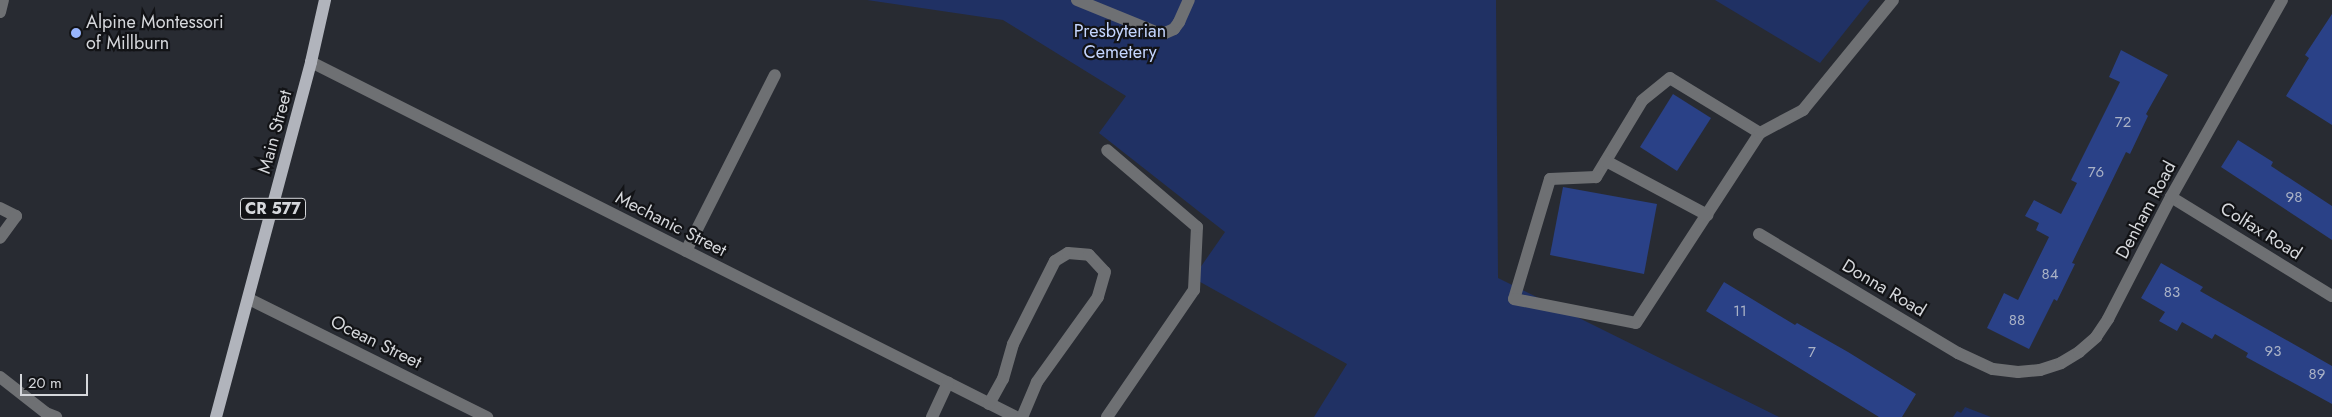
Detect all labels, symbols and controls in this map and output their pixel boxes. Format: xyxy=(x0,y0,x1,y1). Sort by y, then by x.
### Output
place label: Alpine Montessori of Millburn xyxy=(86,12,224,54)
park label: Presbyterian Cemetery xyxy=(1074,21,1166,64)
marker: Alpine Montessori of Millburn xyxy=(70,27,82,39)
street label: Main Street xyxy=(253,88,297,176)
house number: 72 xyxy=(2115,114,2131,132)
street label: Denham Road xyxy=(2111,158,2181,262)
house number: 76 xyxy=(2088,164,2104,182)
street label: Mechanic Street xyxy=(612,187,730,261)
house number: 98 xyxy=(2286,189,2302,207)
road number: CR 577 xyxy=(239,195,307,222)
street label: Colfax Road xyxy=(2216,197,2306,265)
street label: Donna Road xyxy=(1838,255,1930,321)
house number: 84 xyxy=(2042,266,2058,284)
house number: 83 xyxy=(2164,284,2180,302)
house number: 11 xyxy=(1733,303,1747,321)
street label: Ocean Street xyxy=(327,311,425,373)
house number: 88 xyxy=(2009,312,2025,330)
house number: 93 xyxy=(2265,343,2281,361)
house number: 7 xyxy=(1808,344,1816,362)
scale bar xyxy=(22,364,90,396)
house number: 89 xyxy=(2309,366,2325,384)
text: 20 m xyxy=(28,372,62,394)

